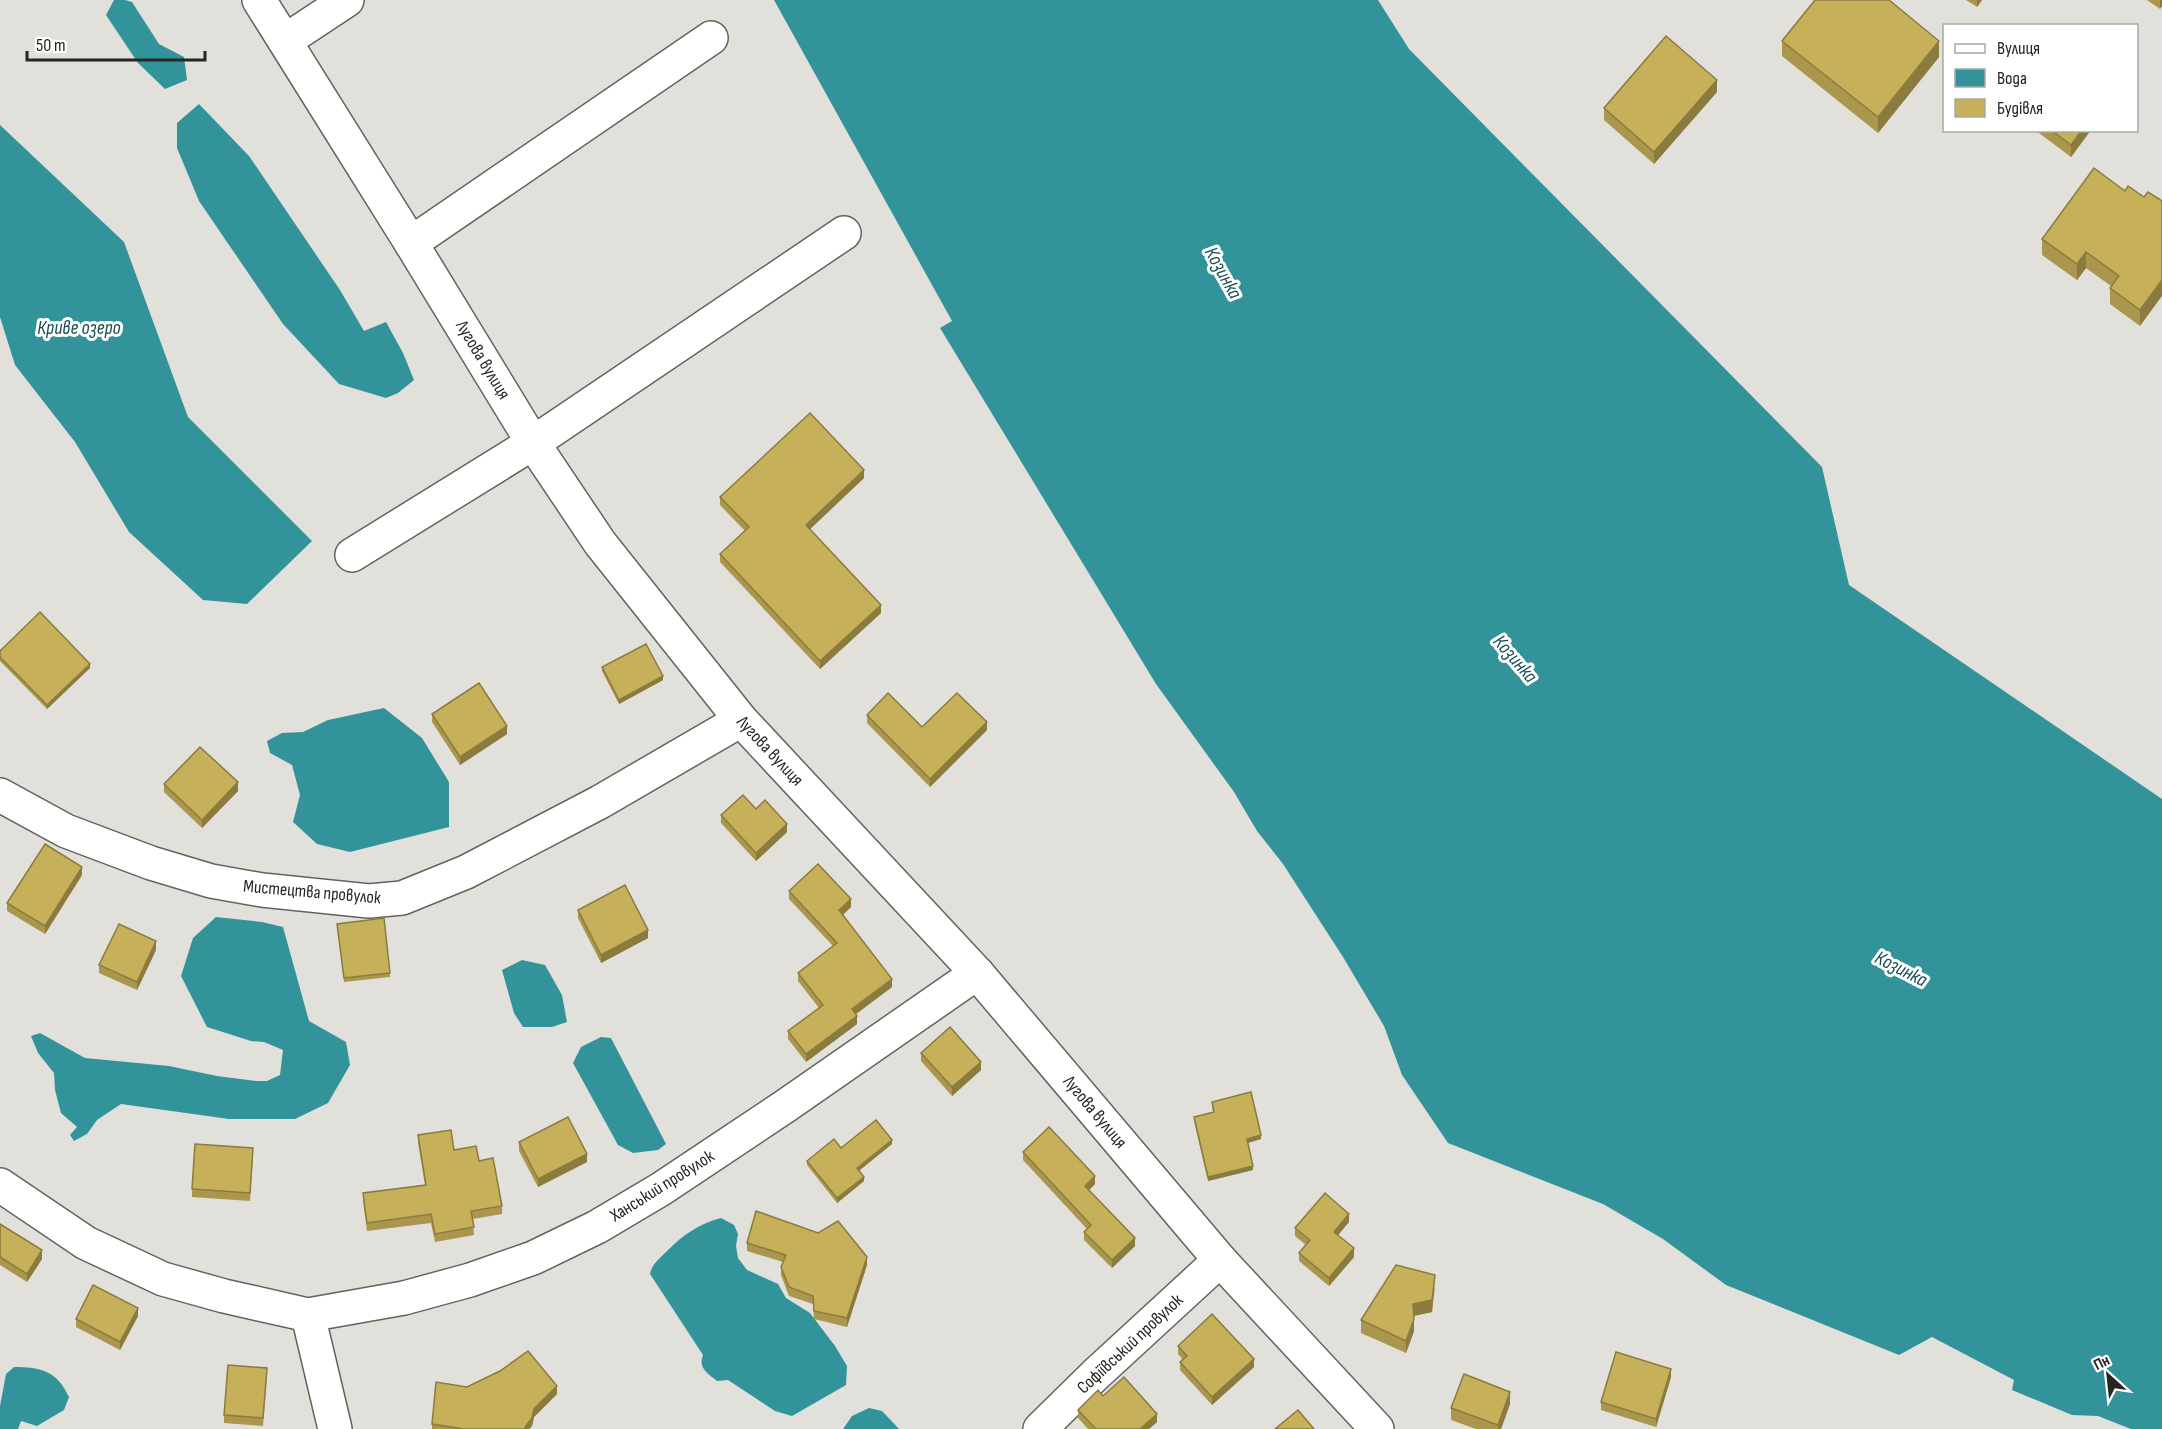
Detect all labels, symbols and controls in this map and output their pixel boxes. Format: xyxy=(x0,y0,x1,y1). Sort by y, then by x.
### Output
scale bar xyxy=(27,24,206,62)
legend xyxy=(1943,24,2138,132)
text: 50 m xyxy=(36,35,66,56)
text: Вулиця xyxy=(1997,38,2040,59)
text: Вода xyxy=(1997,68,2027,89)
text: Будівля xyxy=(1997,98,2043,119)
water label: Козинка xyxy=(1199,243,1247,303)
water label: Криве озеро xyxy=(37,316,121,340)
street label: Лугова вулиця xyxy=(451,316,515,403)
water label: Козинка xyxy=(1488,630,1542,688)
street label: Лугова вулиця xyxy=(732,711,808,790)
street label: Мистецтва провулок xyxy=(242,876,382,908)
water label: Козинка xyxy=(1871,946,1931,992)
street label: Лугова вулиця xyxy=(1058,1071,1131,1153)
street label: Ханський провулок xyxy=(605,1146,718,1227)
street label: Софіївський провулок xyxy=(1073,1290,1187,1398)
north arrow xyxy=(2078,1345,2138,1405)
text: Пн xyxy=(2091,1351,2113,1375)

